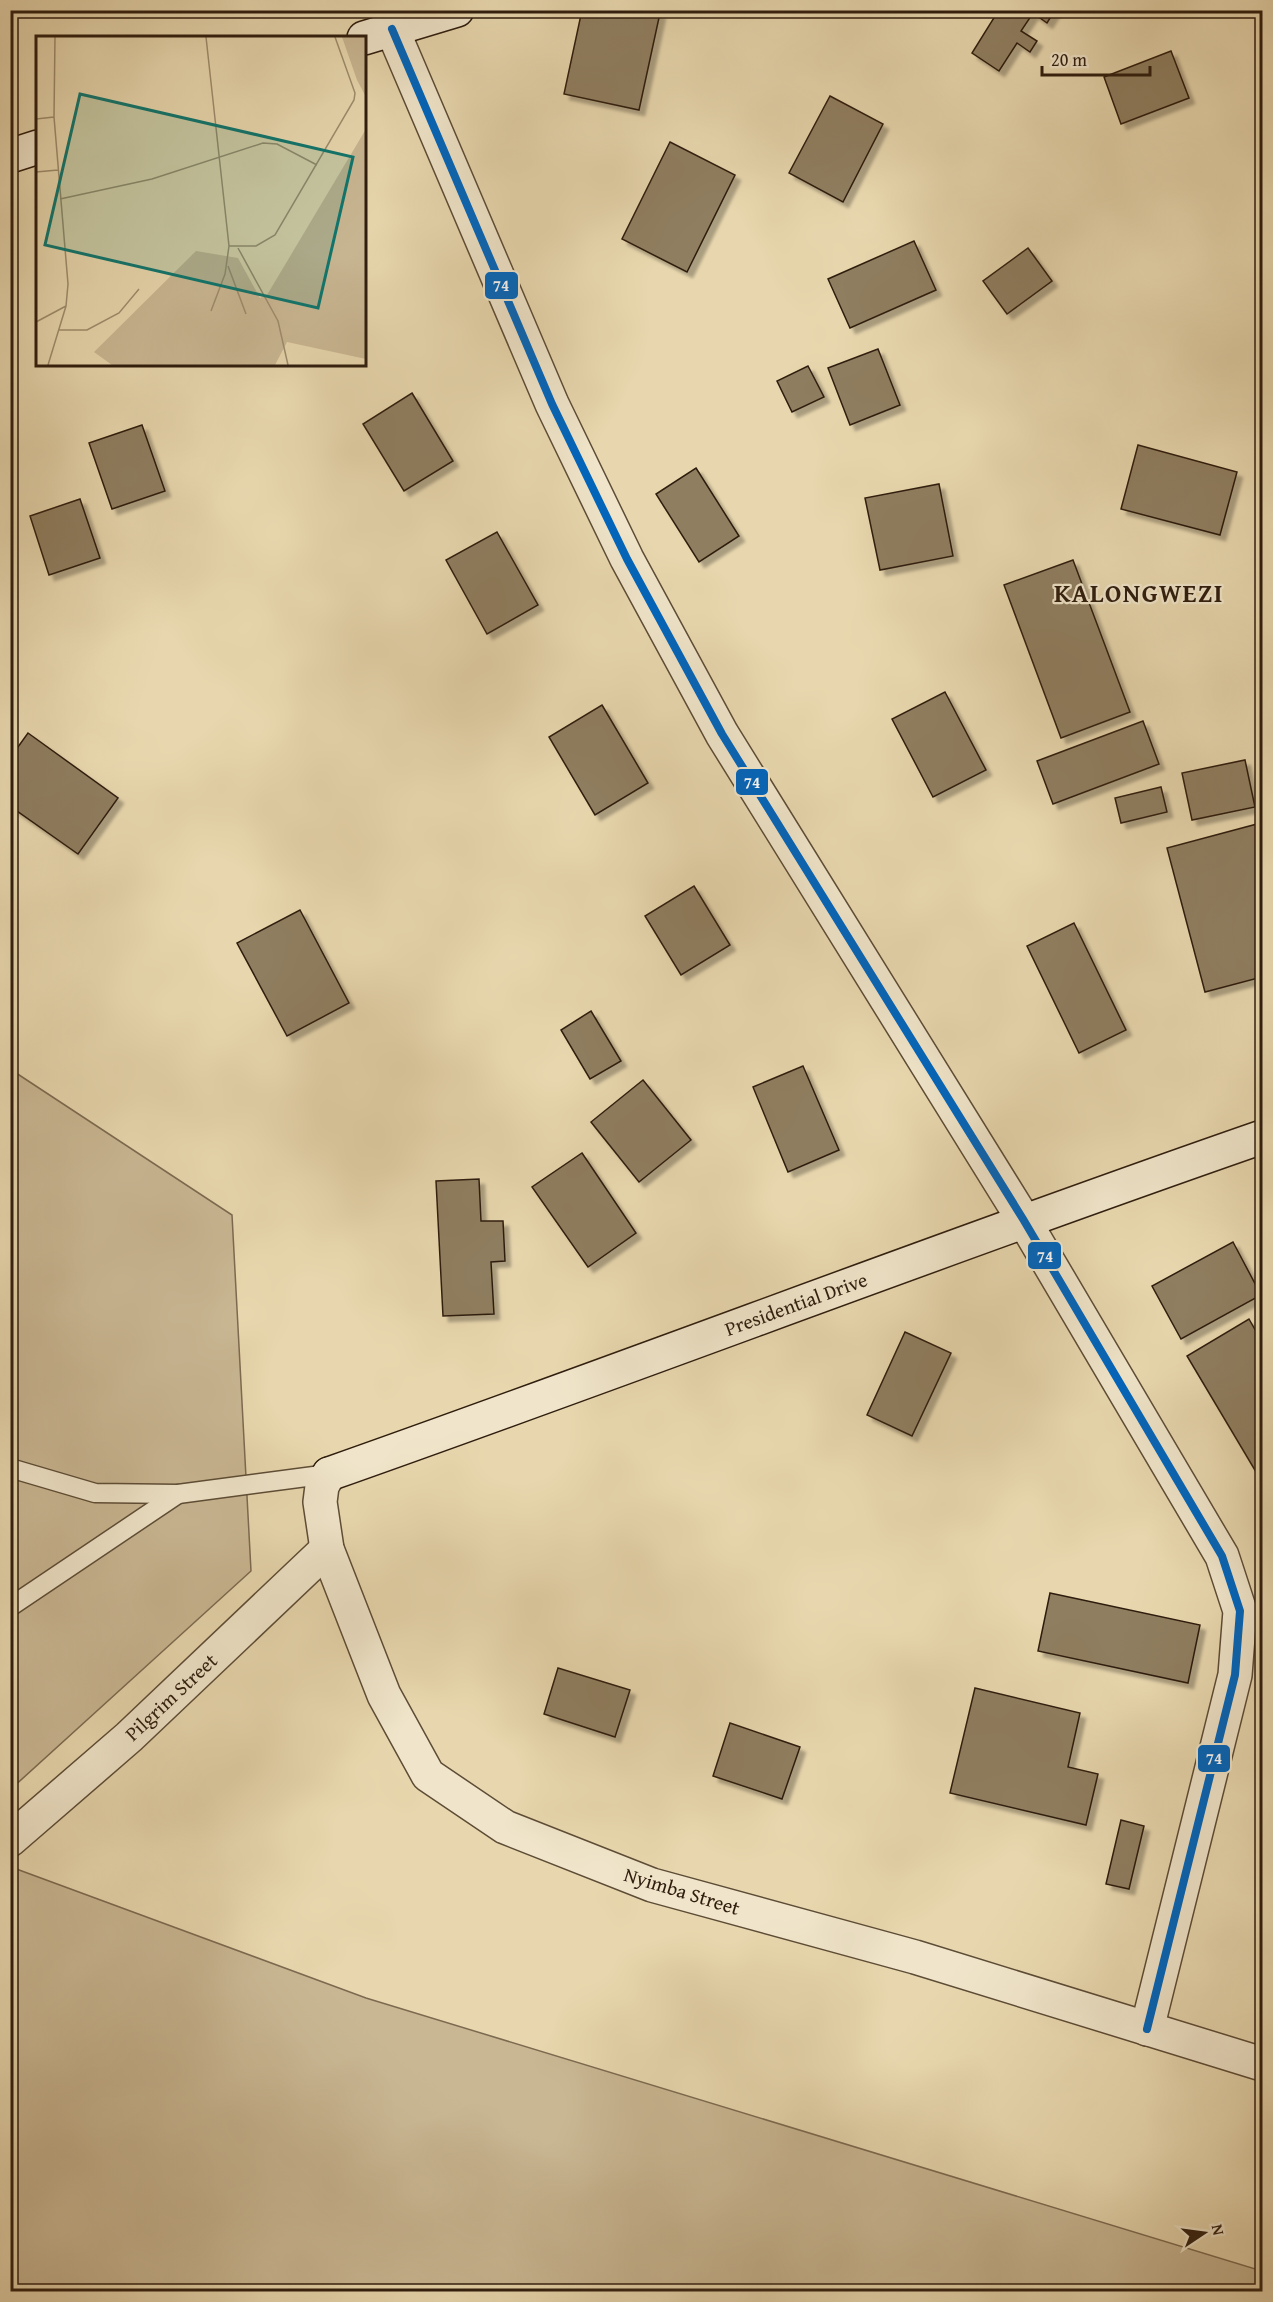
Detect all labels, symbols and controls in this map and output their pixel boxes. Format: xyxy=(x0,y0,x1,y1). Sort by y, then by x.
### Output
inset map xyxy=(36,36,366,366)
scale bar xyxy=(1042,39,1150,77)
text: 20 m xyxy=(1051,46,1087,73)
line badge: 74 xyxy=(484,271,519,300)
text: 74 xyxy=(493,273,509,297)
district label: KALONGWEZI xyxy=(1054,573,1224,612)
line badge: 74 xyxy=(735,768,769,796)
text: 74 xyxy=(744,770,760,794)
line badge: 74 xyxy=(1027,1241,1062,1270)
text: 74 xyxy=(1037,1244,1053,1268)
street label: Presidential Drive xyxy=(720,1264,871,1343)
street label: Pilgrim Street xyxy=(118,1646,223,1747)
line badge: 74 xyxy=(1197,1744,1231,1773)
text: 74 xyxy=(1206,1746,1222,1770)
street label: Nyimba Street xyxy=(621,1859,744,1922)
north arrow xyxy=(1174,2203,1234,2263)
text: N xyxy=(1206,2222,1232,2238)

